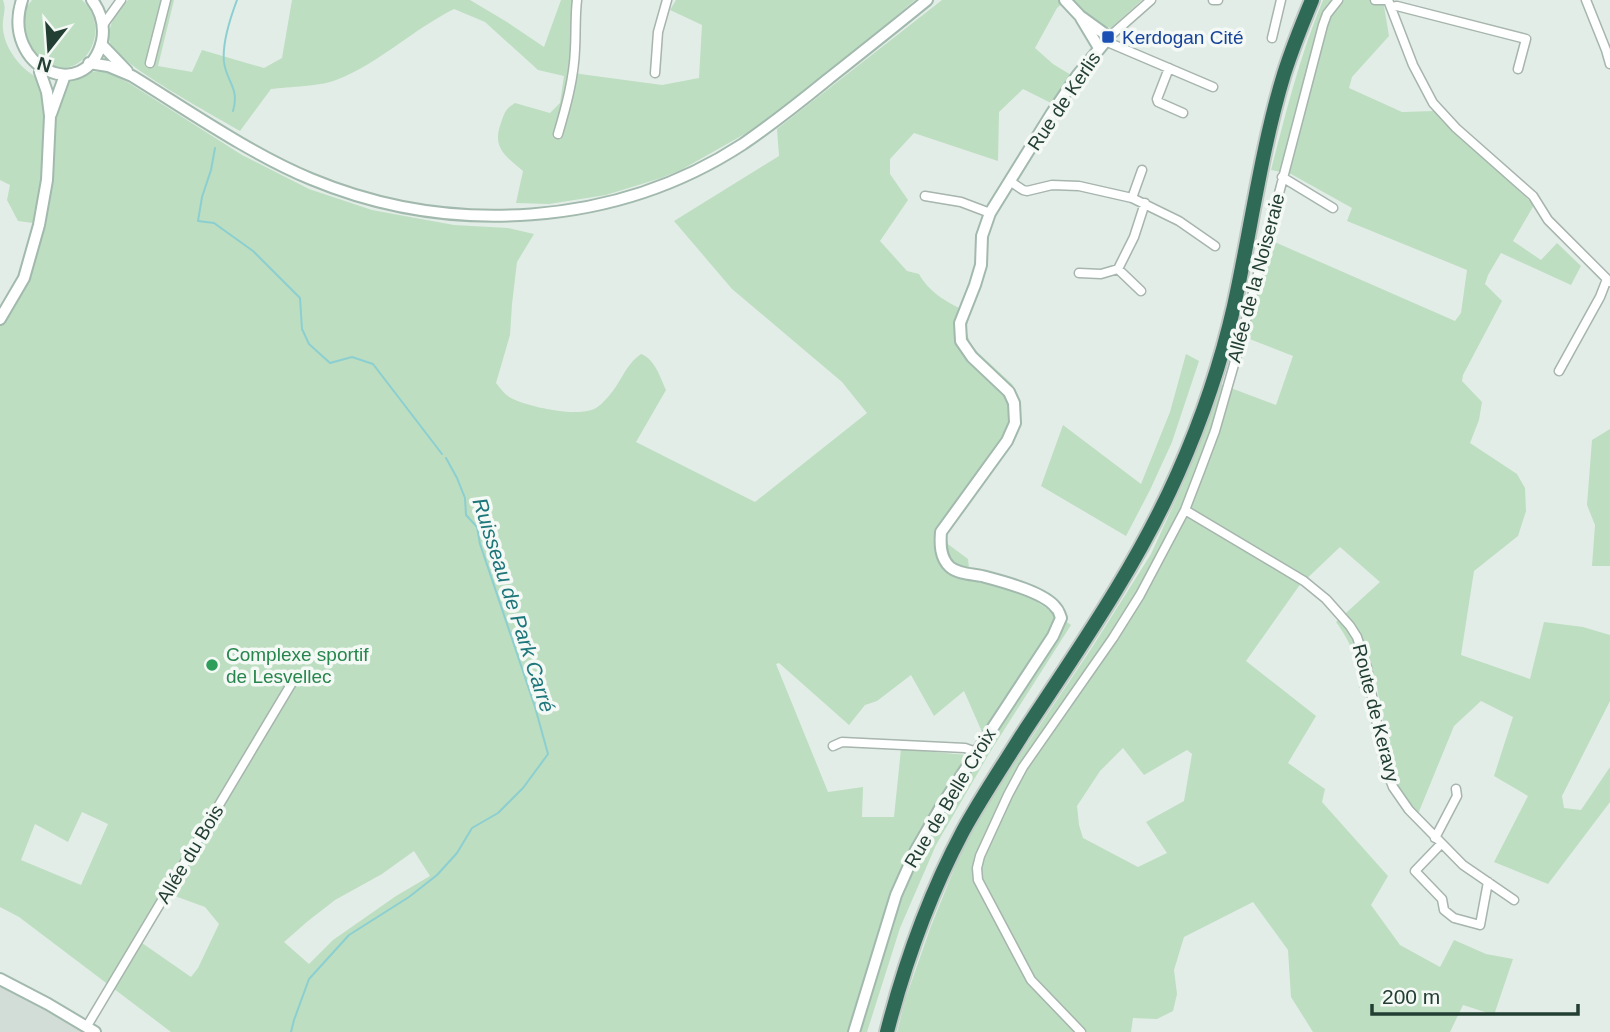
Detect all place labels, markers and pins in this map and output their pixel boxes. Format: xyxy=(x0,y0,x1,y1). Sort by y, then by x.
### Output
place label: Kerdogan Cité xyxy=(1122,27,1243,48)
marker: Kerdogan Cité xyxy=(1100,29,1116,45)
place label: Complexe sportif de Lesvellec xyxy=(226,644,369,687)
marker: Complexe sportif de Lesvellec xyxy=(204,657,220,673)

